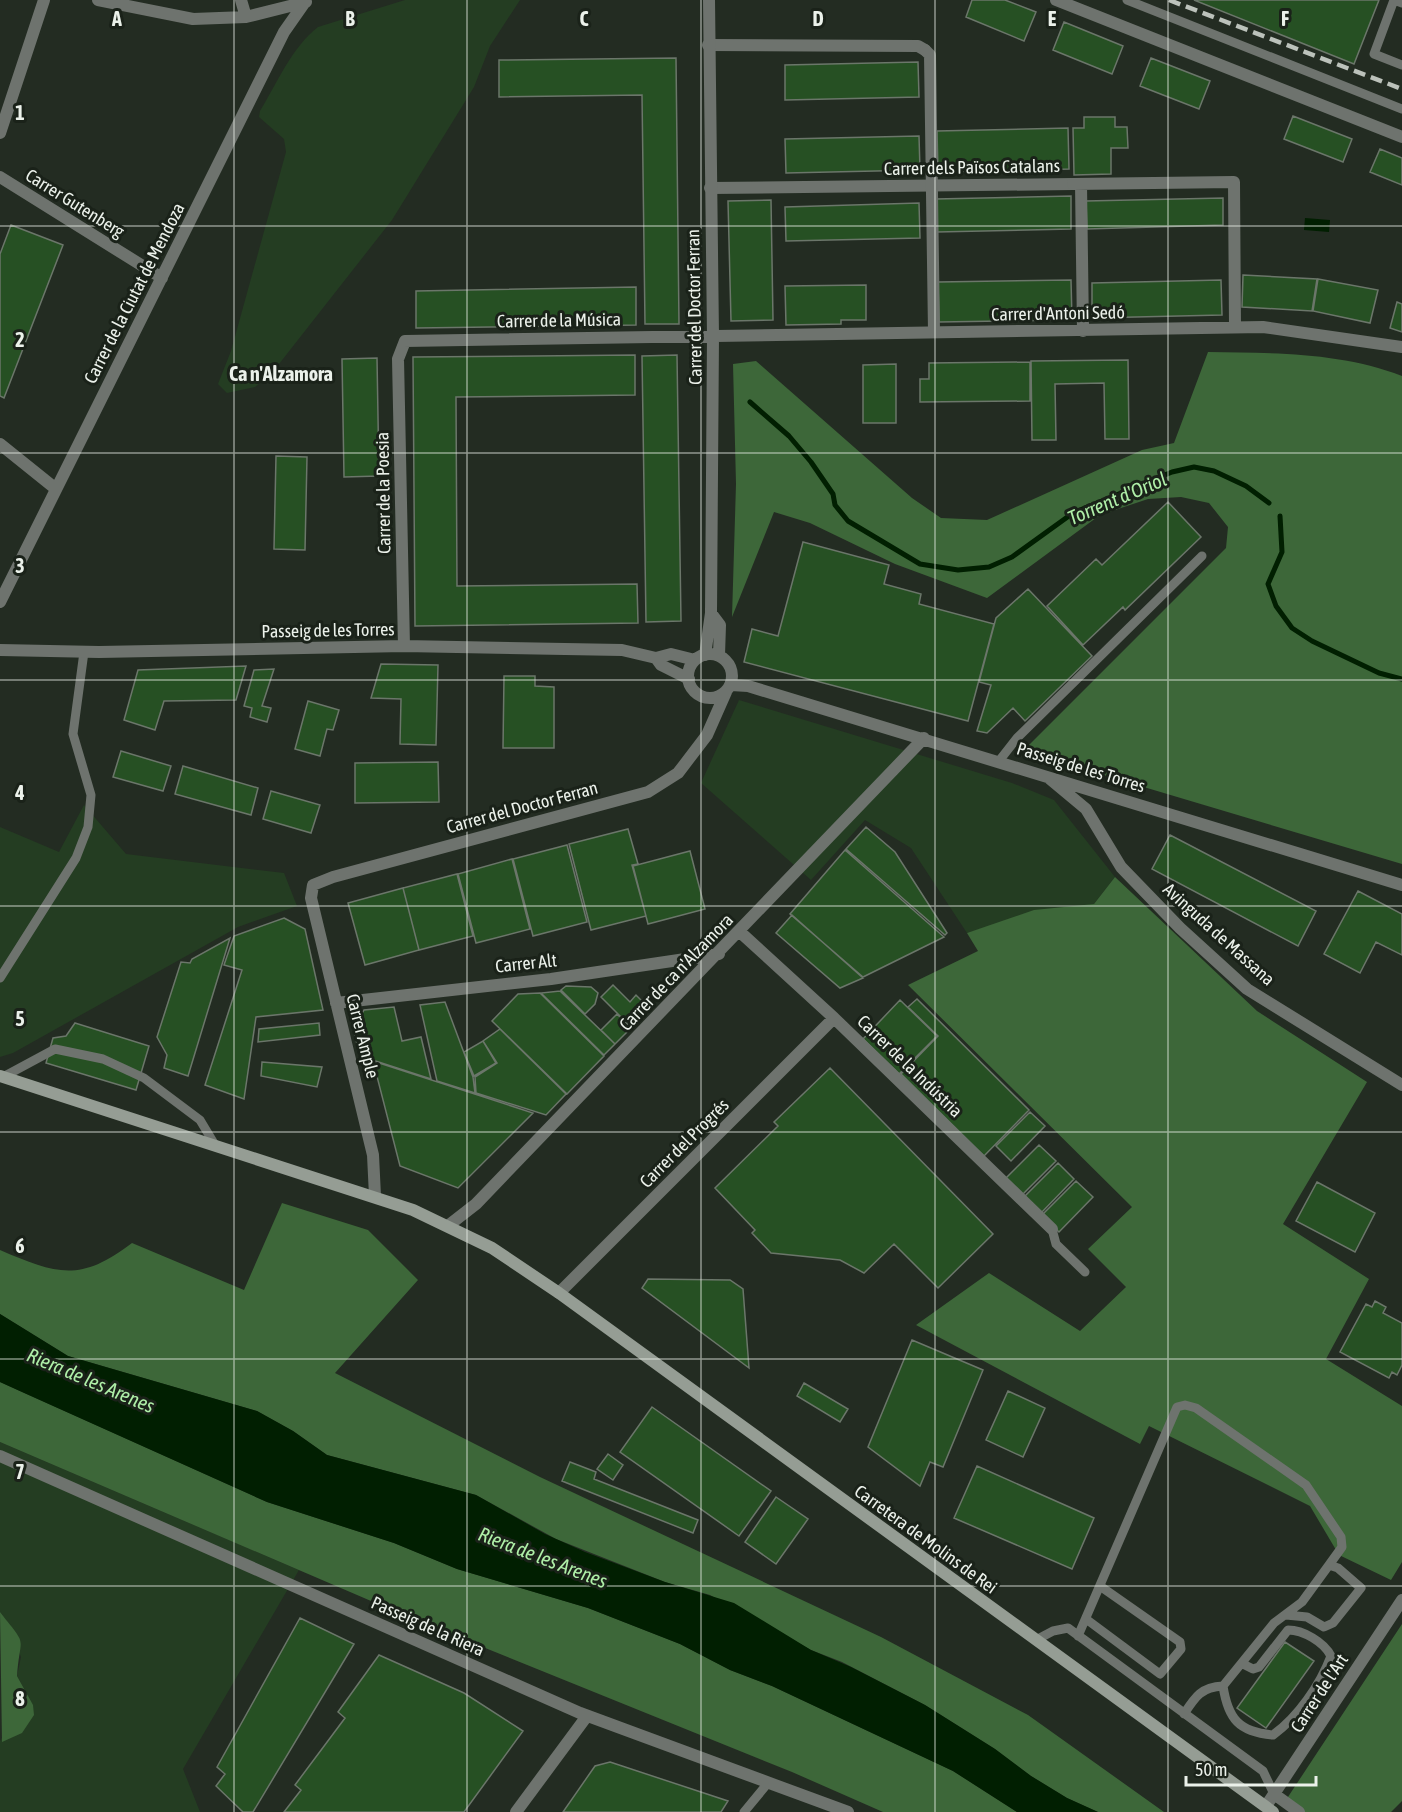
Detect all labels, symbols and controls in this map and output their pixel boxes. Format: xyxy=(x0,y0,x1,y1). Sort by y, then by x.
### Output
text: A xyxy=(111,7,122,30)
text: B xyxy=(345,7,355,30)
text: C xyxy=(580,7,589,30)
text: D xyxy=(812,7,824,30)
text: E xyxy=(1048,7,1057,30)
text: F xyxy=(1281,7,1289,30)
text: 1 xyxy=(15,101,25,124)
street label: Carrer dels Països Catalans xyxy=(884,155,1060,179)
street label: Carrer Gutenberg xyxy=(22,164,128,242)
street label: Carrer de la Ciutat de Mendoza xyxy=(79,199,189,387)
street label: Carrer del Doctor Ferran xyxy=(682,229,706,385)
street label: Carrer d'Antoni Sedó xyxy=(991,301,1125,325)
street label: Carrer de la Música xyxy=(497,308,621,332)
text: 2 xyxy=(15,328,25,351)
district label: Ca n'Alzamora xyxy=(229,362,333,385)
street label: Carrer de la Poesia xyxy=(371,432,395,554)
water label: Torrent d'Oriol xyxy=(1064,467,1170,529)
text: 3 xyxy=(15,554,25,577)
street label: Passeig de les Torres xyxy=(261,618,395,642)
street label: Passeig de les Torres xyxy=(1014,737,1148,797)
street label: Carrer del Doctor Ferran xyxy=(444,777,600,837)
text: 4 xyxy=(14,781,25,804)
street label: Avinguda de Massana xyxy=(1159,878,1279,990)
street label: Carrer de ca n'Alzamora xyxy=(615,909,737,1035)
street label: Carrer Alt xyxy=(494,949,558,977)
street label: Carrer Ample xyxy=(342,992,384,1080)
text: 5 xyxy=(15,1007,25,1030)
street label: Carrer de la Indústria xyxy=(853,1011,967,1121)
street label: Carrer del Progrés xyxy=(635,1094,733,1192)
text: 6 xyxy=(15,1234,25,1257)
water label: Riera de les Arenes xyxy=(24,1343,158,1417)
text: 7 xyxy=(15,1460,25,1483)
street label: Carretera de Molins de Rei xyxy=(851,1480,1001,1598)
water label: Riera de les Arenes xyxy=(475,1522,611,1592)
street label: Passeig de la Riera xyxy=(368,1592,488,1660)
street label: Carrer de l'Art xyxy=(1286,1650,1352,1736)
text: 8 xyxy=(15,1687,25,1710)
scale bar xyxy=(1186,1749,1316,1787)
text: 50 m xyxy=(1195,1759,1227,1780)

